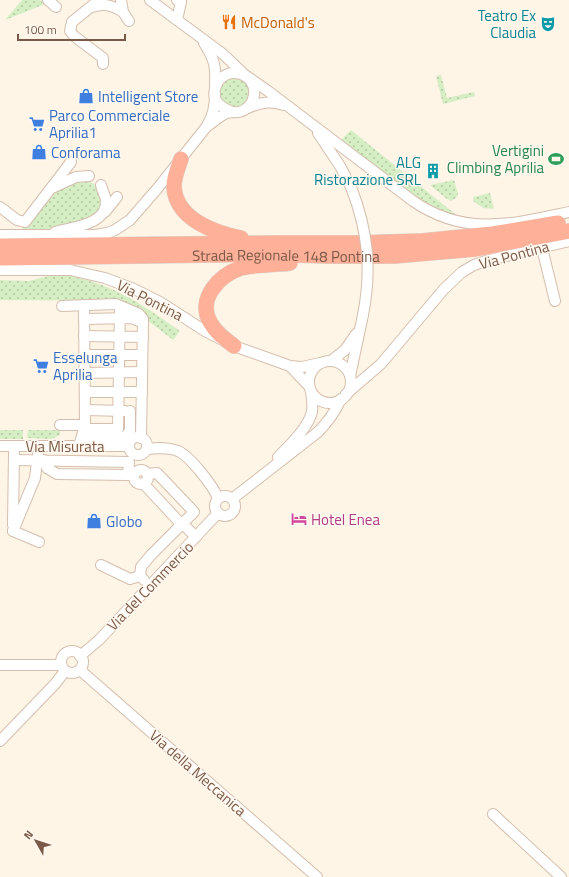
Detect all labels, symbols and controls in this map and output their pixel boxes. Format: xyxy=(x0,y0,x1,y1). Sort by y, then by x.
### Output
place label: Teatro Ex Claudia xyxy=(478,4,536,44)
place label: McDonald's xyxy=(241,11,315,34)
restaurant icon: McDonald's xyxy=(220,13,238,31)
theatre icon: Teatro Ex Claudia xyxy=(539,15,557,33)
scale bar xyxy=(18,16,125,42)
text: 100 m xyxy=(24,20,57,39)
place label: Intelligent Store xyxy=(98,85,198,108)
shop icon: Intelligent Store xyxy=(77,87,95,105)
place label: Parco Commerciale Aprilia1 xyxy=(49,104,170,144)
supermarket icon: Parco Commerciale Aprilia1 xyxy=(28,115,46,133)
place label: Vertigini Climbing Aprilia xyxy=(447,139,544,179)
place label: Conforama xyxy=(51,141,121,164)
shop icon: Conforama xyxy=(30,143,48,161)
sports icon: Vertigini Climbing Aprilia xyxy=(547,150,565,168)
place label: ALG Ristorazione SRL xyxy=(314,151,421,191)
building icon: ALG Ristorazione SRL xyxy=(424,162,442,180)
street label: Via Pontina xyxy=(476,234,552,275)
street label: Strada Regionale 148 Pontina xyxy=(192,242,380,268)
street label: Via Pontina xyxy=(113,273,188,327)
place label: Esselunga Aprilia xyxy=(53,346,118,386)
supermarket icon: Esselunga Aprilia xyxy=(32,357,50,375)
street label: Via Misurata xyxy=(25,435,105,458)
place label: Hotel Enea xyxy=(311,508,380,531)
place label: Globo xyxy=(106,510,143,533)
hotel icon: Hotel Enea xyxy=(290,510,308,528)
shop icon: Globo xyxy=(85,512,103,530)
street label: Via del Commercio xyxy=(101,536,199,636)
street label: Via della Meccanica xyxy=(144,724,252,822)
north arrow xyxy=(16,821,56,861)
text: N xyxy=(20,827,37,843)

